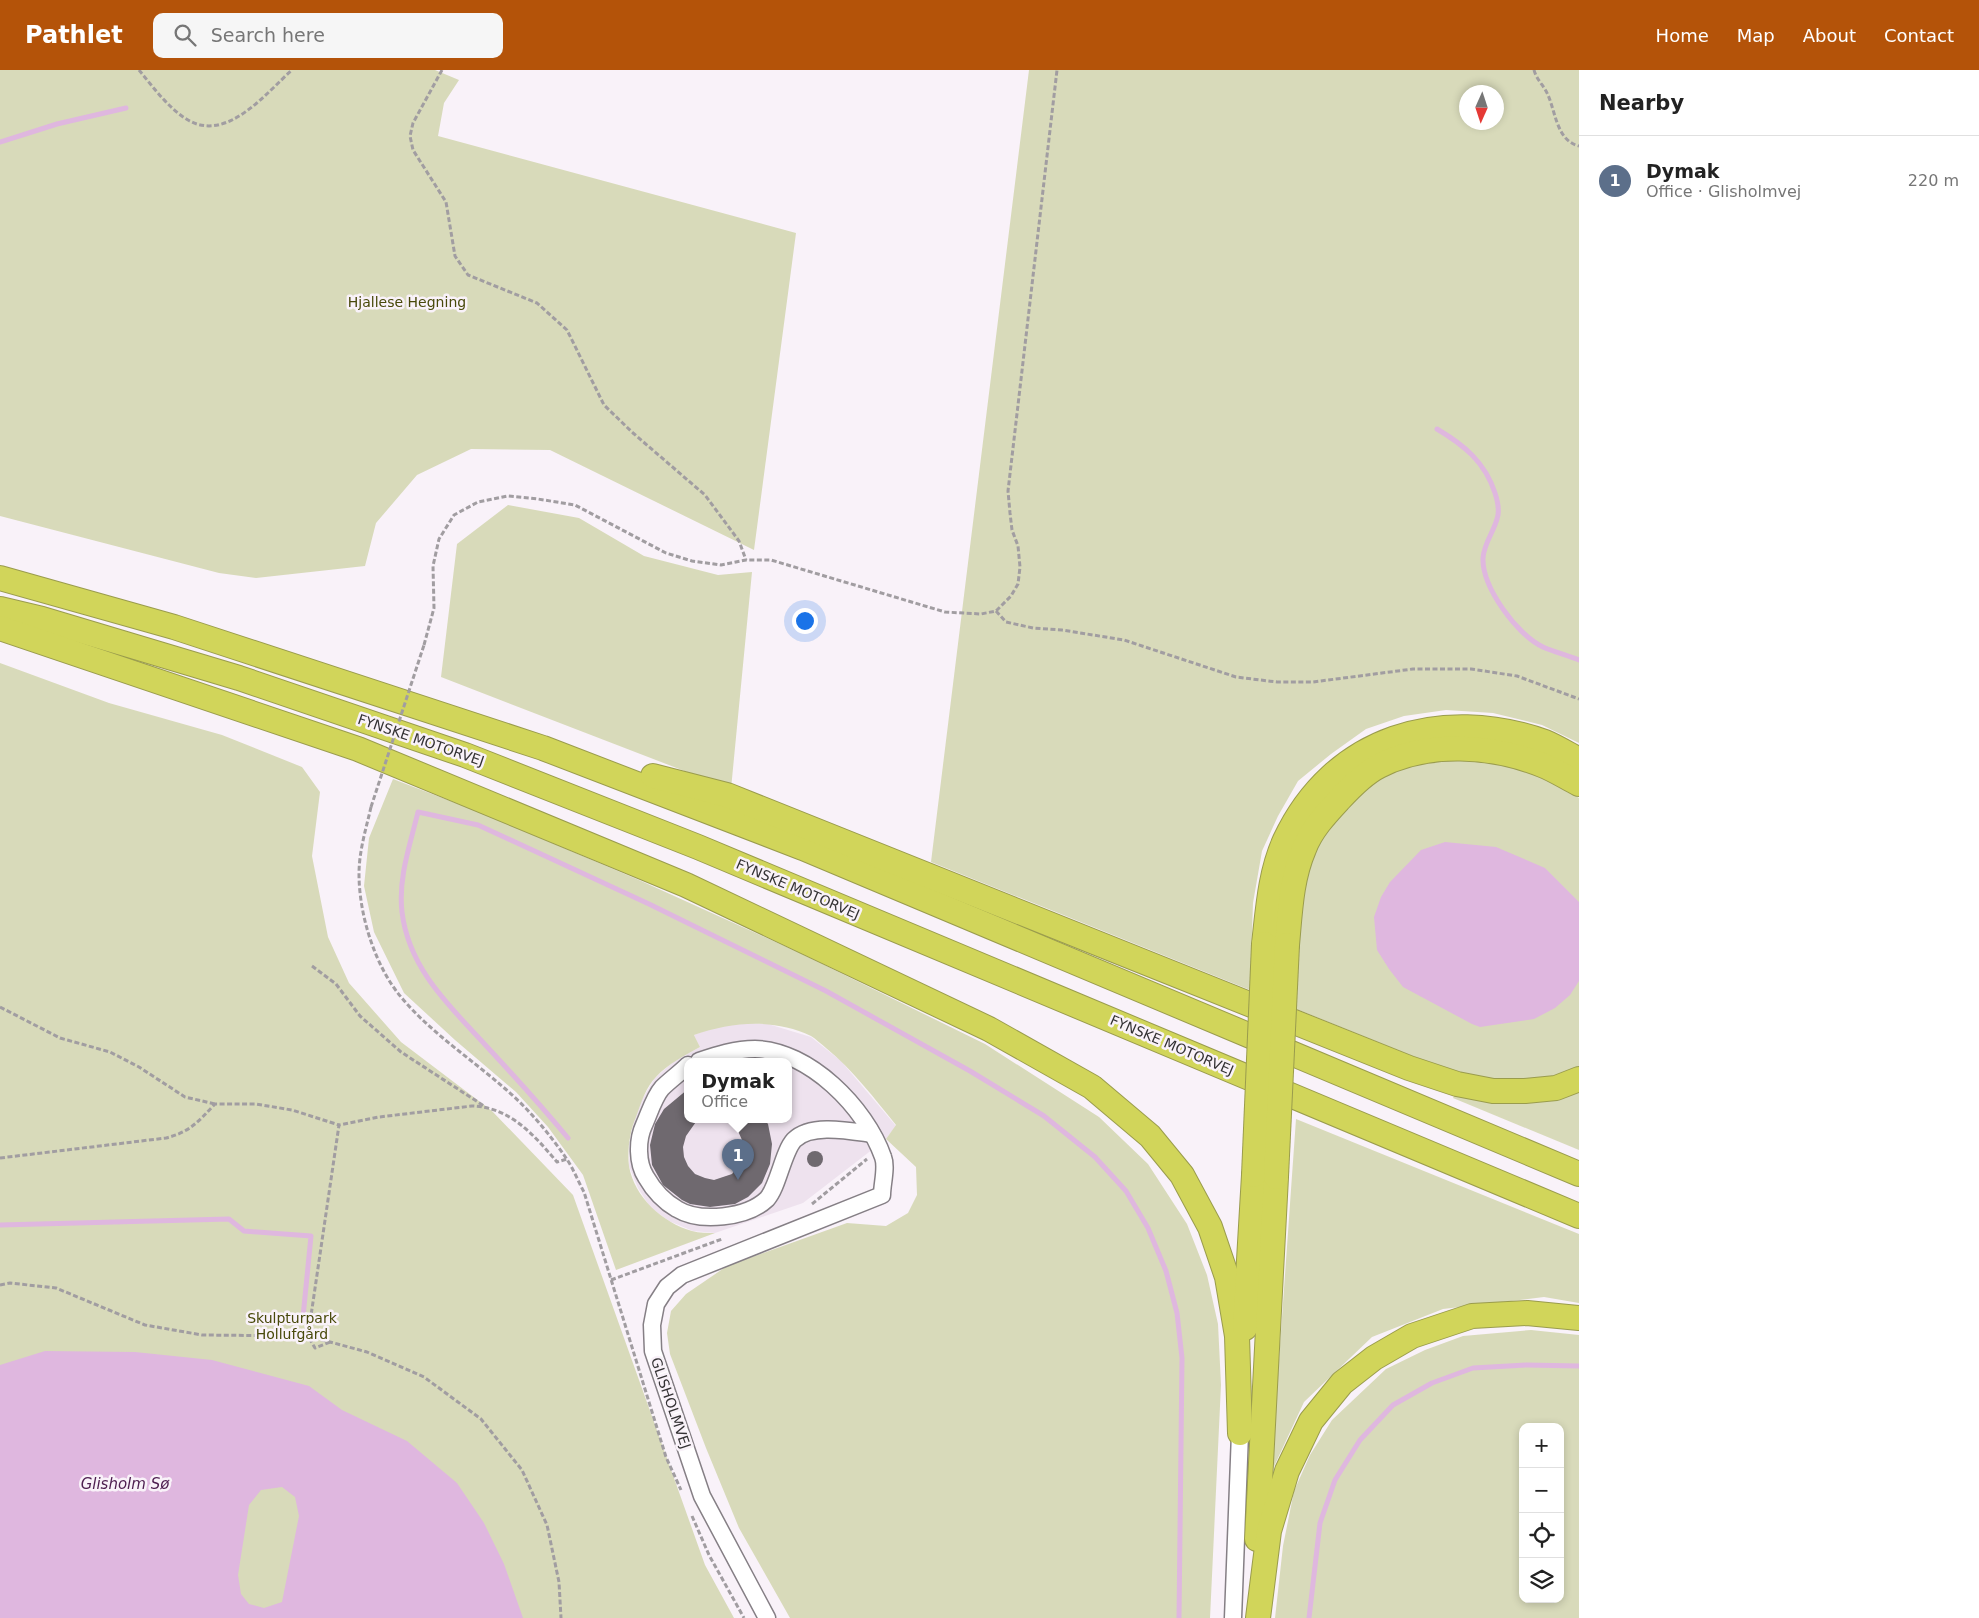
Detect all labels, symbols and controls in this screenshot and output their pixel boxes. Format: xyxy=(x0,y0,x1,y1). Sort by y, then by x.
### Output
search box xyxy=(153,13,503,58)
text: Pathlet xyxy=(25,21,123,49)
icon: search xyxy=(171,21,199,49)
text: Search here xyxy=(211,24,325,46)
text: Home xyxy=(1656,25,1709,46)
text: Map xyxy=(1737,25,1775,46)
text: About xyxy=(1803,25,1856,46)
text: Contact xyxy=(1884,25,1954,46)
north arrow xyxy=(1459,85,1504,130)
text: Nearby xyxy=(1599,91,1684,115)
text: Dymak xyxy=(1646,160,1719,182)
text: 1 xyxy=(1609,171,1621,190)
text: 220 m xyxy=(1908,171,1959,190)
text: Office · Glisholmvej xyxy=(1646,182,1801,201)
park label: Hjallese Hegning xyxy=(348,294,466,310)
your location xyxy=(792,608,818,634)
street label: FYNSKE MOTORVEJ xyxy=(356,711,486,769)
street label: FYNSKE MOTORVEJ xyxy=(734,856,862,922)
street label: FYNSKE MOTORVEJ xyxy=(1108,1012,1236,1078)
popup xyxy=(684,1058,792,1123)
text: Dymak xyxy=(701,1070,775,1092)
text: Office xyxy=(701,1092,748,1111)
pin: 1 xyxy=(722,1139,754,1180)
park label: Skulpturpark Hollufgård xyxy=(247,1310,338,1342)
street label: GLISHOLMVEJ xyxy=(648,1355,694,1451)
map controls xyxy=(1519,1423,1564,1603)
button: + xyxy=(1519,1423,1564,1468)
button: − xyxy=(1519,1468,1564,1513)
water label: Glisholm Sø xyxy=(81,1475,170,1493)
button: locate xyxy=(1519,1513,1564,1558)
button: layers xyxy=(1519,1558,1564,1603)

